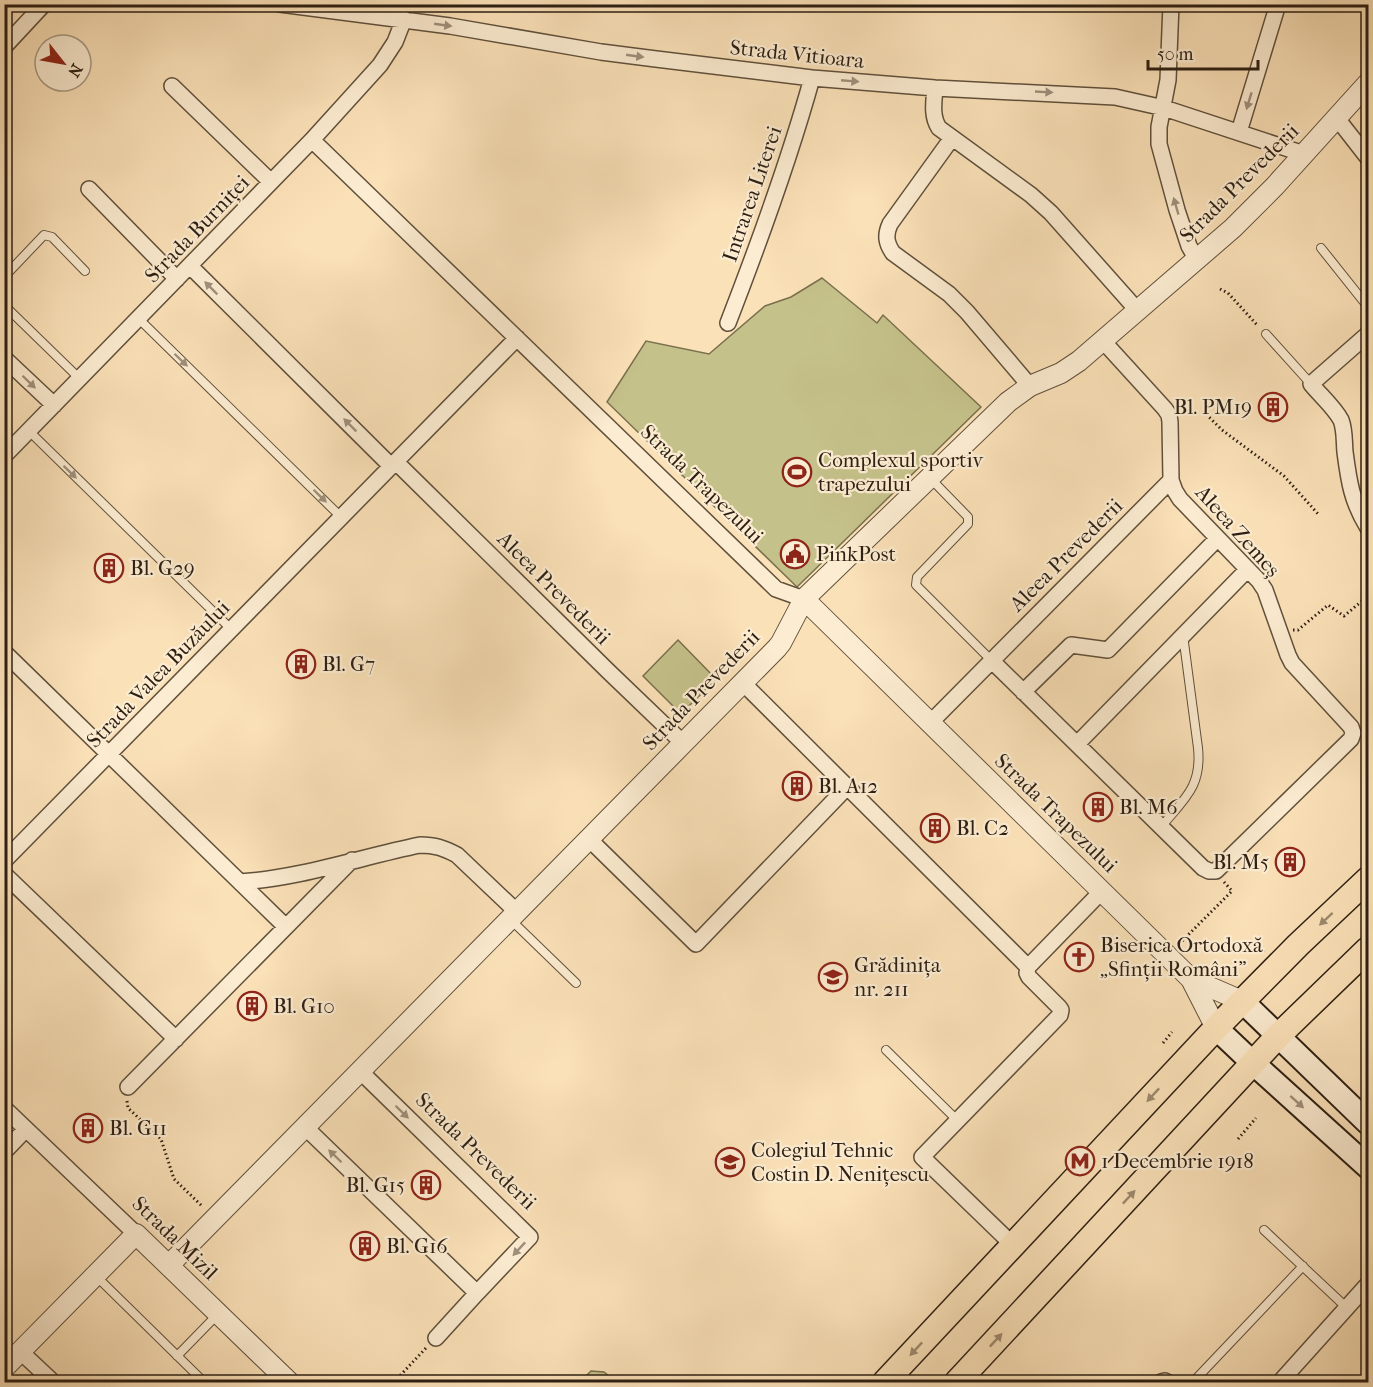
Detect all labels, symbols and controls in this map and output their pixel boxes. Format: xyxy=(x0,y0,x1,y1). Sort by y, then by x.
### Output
one-way arrow xyxy=(433,20,452,29)
north arrow xyxy=(33,33,93,93)
scale bar xyxy=(1148,33,1258,71)
street label: Strada Vitioara xyxy=(729,35,866,73)
text: 50 m xyxy=(1157,44,1194,65)
one-way arrow xyxy=(626,52,645,61)
text: N xyxy=(64,60,87,81)
one-way arrow xyxy=(840,76,859,86)
one-way arrow xyxy=(1035,88,1054,97)
one-way arrow xyxy=(1244,92,1253,110)
street label: Strada Prevederii xyxy=(1175,119,1303,247)
street label: Intrarea Literei xyxy=(718,123,786,265)
street label: Strada Burniței xyxy=(140,170,255,288)
one-way arrow xyxy=(1171,197,1180,215)
one-way arrow xyxy=(205,281,219,295)
one-way arrow xyxy=(173,353,187,367)
one-way arrow xyxy=(22,374,36,388)
building icon: Bl. PM19 xyxy=(1257,391,1289,423)
place label: Bl. PM19 xyxy=(1174,395,1252,419)
one-way arrow xyxy=(342,418,357,432)
street label: Strada Trapezului xyxy=(636,420,768,548)
place label: Complexul sportiv trapezului xyxy=(818,448,983,496)
sports icon: Complexul sportiv trapezului xyxy=(781,456,813,488)
one-way arrow xyxy=(63,465,77,479)
street label: Aleea Zemeș xyxy=(1190,480,1285,582)
one-way arrow xyxy=(313,489,327,503)
street label: Aleea Prevederii xyxy=(1004,494,1127,617)
street label: Aleea Prevederii xyxy=(492,526,615,649)
public building icon: PinkPost xyxy=(779,538,811,570)
place label: PinkPost xyxy=(816,542,896,566)
building icon: Bl. G29 xyxy=(93,552,125,584)
place label: Bl. G29 xyxy=(130,556,195,580)
street label: Strada Valea Buzăului xyxy=(82,596,234,752)
street label: Strada Prevederii xyxy=(638,625,764,755)
building icon: Bl. G7 xyxy=(285,648,317,680)
place label: Bl. G7 xyxy=(322,652,375,676)
street label: Strada Trapezului xyxy=(990,749,1122,877)
building icon: Bl. A12 xyxy=(781,770,813,802)
place label: Bl. A12 xyxy=(818,774,878,798)
building icon: Bl. M6 xyxy=(1082,791,1114,823)
place label: Bl. M6 xyxy=(1119,795,1178,819)
building icon: Bl. C2 xyxy=(919,812,951,844)
place label: Bl. C2 xyxy=(956,816,1009,840)
building icon: Bl. M5 xyxy=(1274,846,1306,878)
place label: Bl. M5 xyxy=(1213,850,1269,874)
one-way arrow xyxy=(1318,912,1333,926)
place label: Biserica Ortodoxă „Sfinții Români” xyxy=(1100,933,1263,982)
church icon: Biserica Ortodoxă „Sfinții Români” xyxy=(1063,941,1095,973)
place label: Grădinița nr. 211 xyxy=(854,953,941,1001)
school or university icon: Grădinița nr. 211 xyxy=(817,961,849,993)
building icon: Bl. G10 xyxy=(236,990,268,1022)
place label: Bl. G10 xyxy=(273,994,335,1018)
one-way arrow xyxy=(1146,1087,1160,1102)
street label: Strada Prevederii xyxy=(411,1088,541,1214)
one-way arrow xyxy=(1289,1095,1304,1108)
one-way arrow xyxy=(394,1105,408,1119)
building icon: Bl. G11 xyxy=(72,1112,104,1144)
place label: Bl. G11 xyxy=(109,1116,167,1140)
place label: Colegiul Tehnic Costin D. Nenițescu xyxy=(751,1138,929,1187)
metro station icon: 1 Decembrie 1918 xyxy=(1064,1145,1096,1177)
school or university icon: Colegiul Tehnic Costin D. Nenițescu xyxy=(714,1146,746,1178)
one-way arrow xyxy=(328,1149,343,1163)
place label: 1 Decembrie 1918 xyxy=(1101,1149,1254,1173)
building icon: Bl. G15 xyxy=(410,1169,442,1201)
place label: Bl. G15 xyxy=(346,1173,405,1197)
one-way arrow xyxy=(1122,1189,1136,1204)
street label: Strada Mizil xyxy=(127,1191,223,1285)
building icon: Bl. G16 xyxy=(349,1230,381,1262)
place label: Bl. G16 xyxy=(386,1234,448,1258)
one-way arrow xyxy=(512,1241,526,1256)
one-way arrow xyxy=(989,1333,1003,1347)
one-way arrow xyxy=(910,1341,923,1356)

